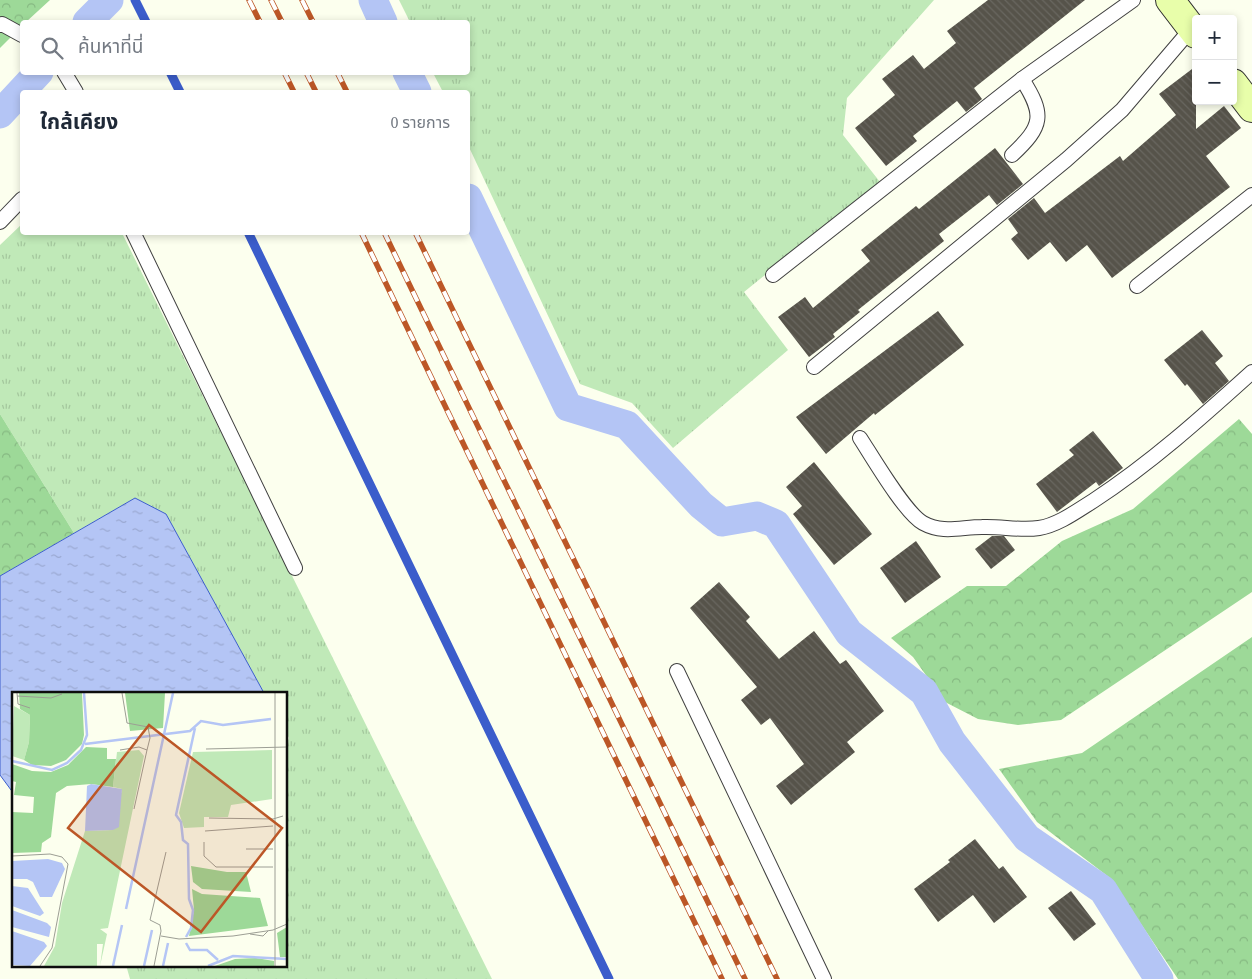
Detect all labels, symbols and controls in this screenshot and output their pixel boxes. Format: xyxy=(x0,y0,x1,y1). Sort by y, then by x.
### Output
map controls xyxy=(1192,15,1237,105)
button: + xyxy=(1192,15,1237,60)
search box xyxy=(20,20,470,75)
text: ค้นหาที่นี่ xyxy=(78,33,143,59)
icon: search xyxy=(38,34,66,62)
button: − xyxy=(1192,60,1237,105)
text: ใกล้เคียง xyxy=(40,107,118,136)
text: 0 รายการ xyxy=(391,111,450,133)
inset map xyxy=(12,692,288,966)

